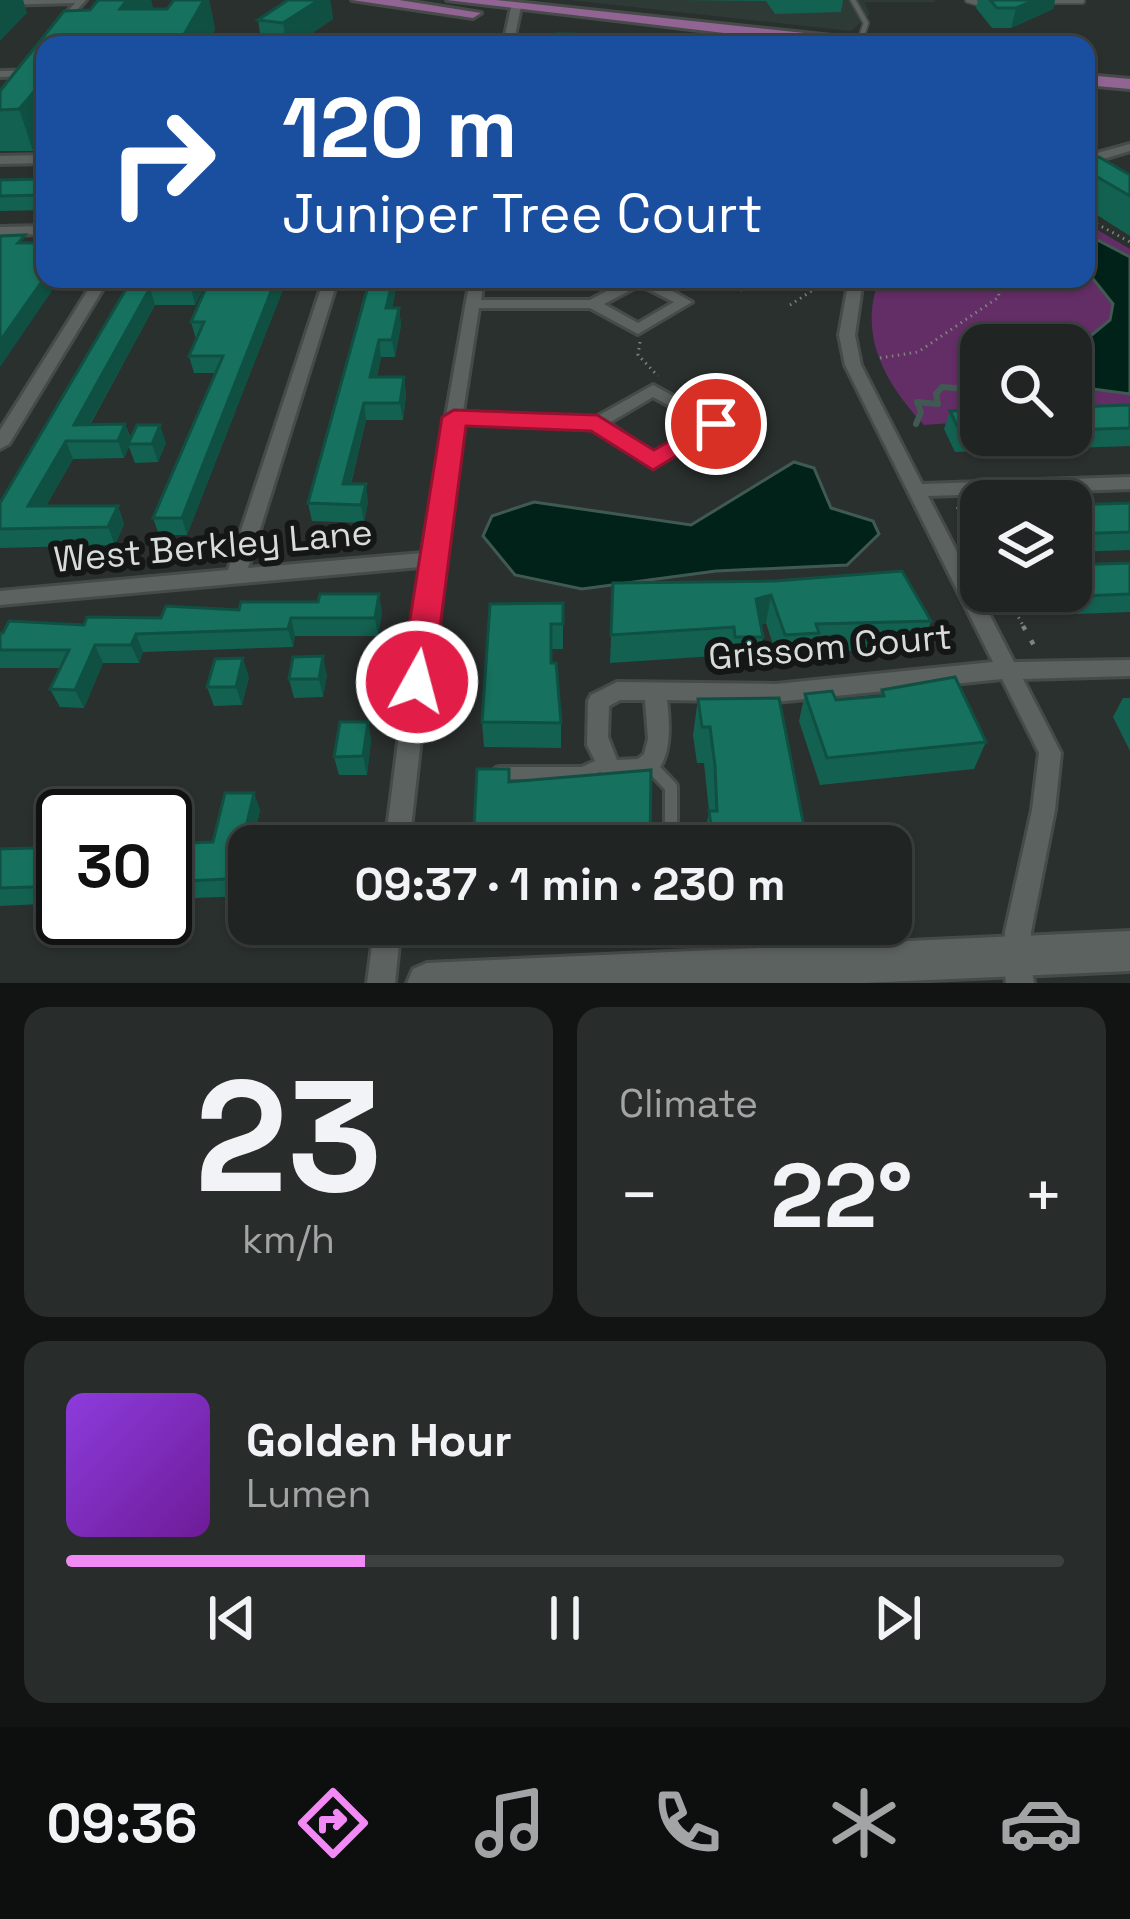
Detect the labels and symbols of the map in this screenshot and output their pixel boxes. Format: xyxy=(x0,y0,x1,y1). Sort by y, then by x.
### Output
pin xyxy=(665,373,767,475)
street label: West Berkley Lane xyxy=(52,509,374,583)
street label: Grissom Court xyxy=(707,613,954,681)
position arrow xyxy=(354,619,480,745)
speed limit sign: 30 xyxy=(36,789,192,945)

